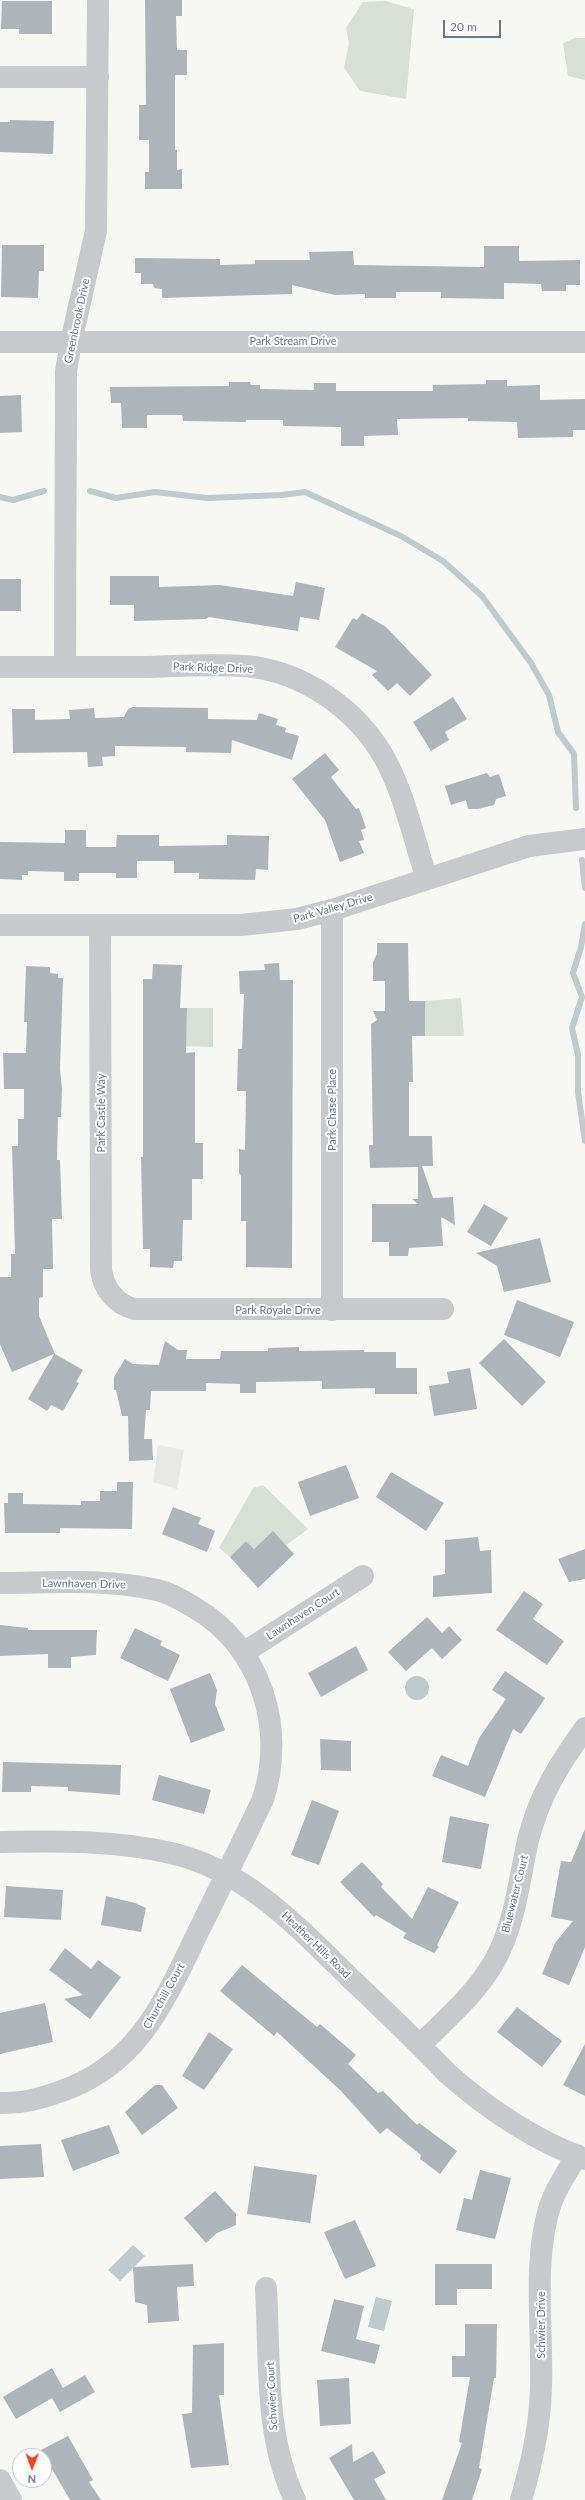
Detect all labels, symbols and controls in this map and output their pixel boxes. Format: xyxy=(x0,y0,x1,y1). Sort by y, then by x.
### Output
scale bar xyxy=(445,12,503,38)
text: 20 m xyxy=(450,19,477,34)
street label: Greenbrook Drive xyxy=(62,277,92,365)
street label: Park Stream Drive xyxy=(249,334,337,348)
street label: Park Ridge Drive xyxy=(173,660,253,676)
street label: Park Valley Drive xyxy=(292,890,374,926)
street label: Park Chase Place xyxy=(325,1069,339,1151)
street label: Park Castle Way xyxy=(94,1074,108,1152)
street label: Park Royale Drive xyxy=(235,1303,321,1317)
street label: Lawnhaven Drive xyxy=(42,1577,126,1591)
street label: Lawnhaven Court xyxy=(264,1585,342,1643)
street label: Bluewater Court xyxy=(499,1854,531,1934)
street label: Heather Hills Road xyxy=(279,1909,353,1981)
street label: Churchill Court xyxy=(141,1961,187,2031)
street label: Schwier Drive xyxy=(534,2291,548,2359)
street label: Schwier Court xyxy=(264,2361,280,2431)
north arrow xyxy=(12,2448,52,2488)
text: N xyxy=(27,2473,36,2486)

